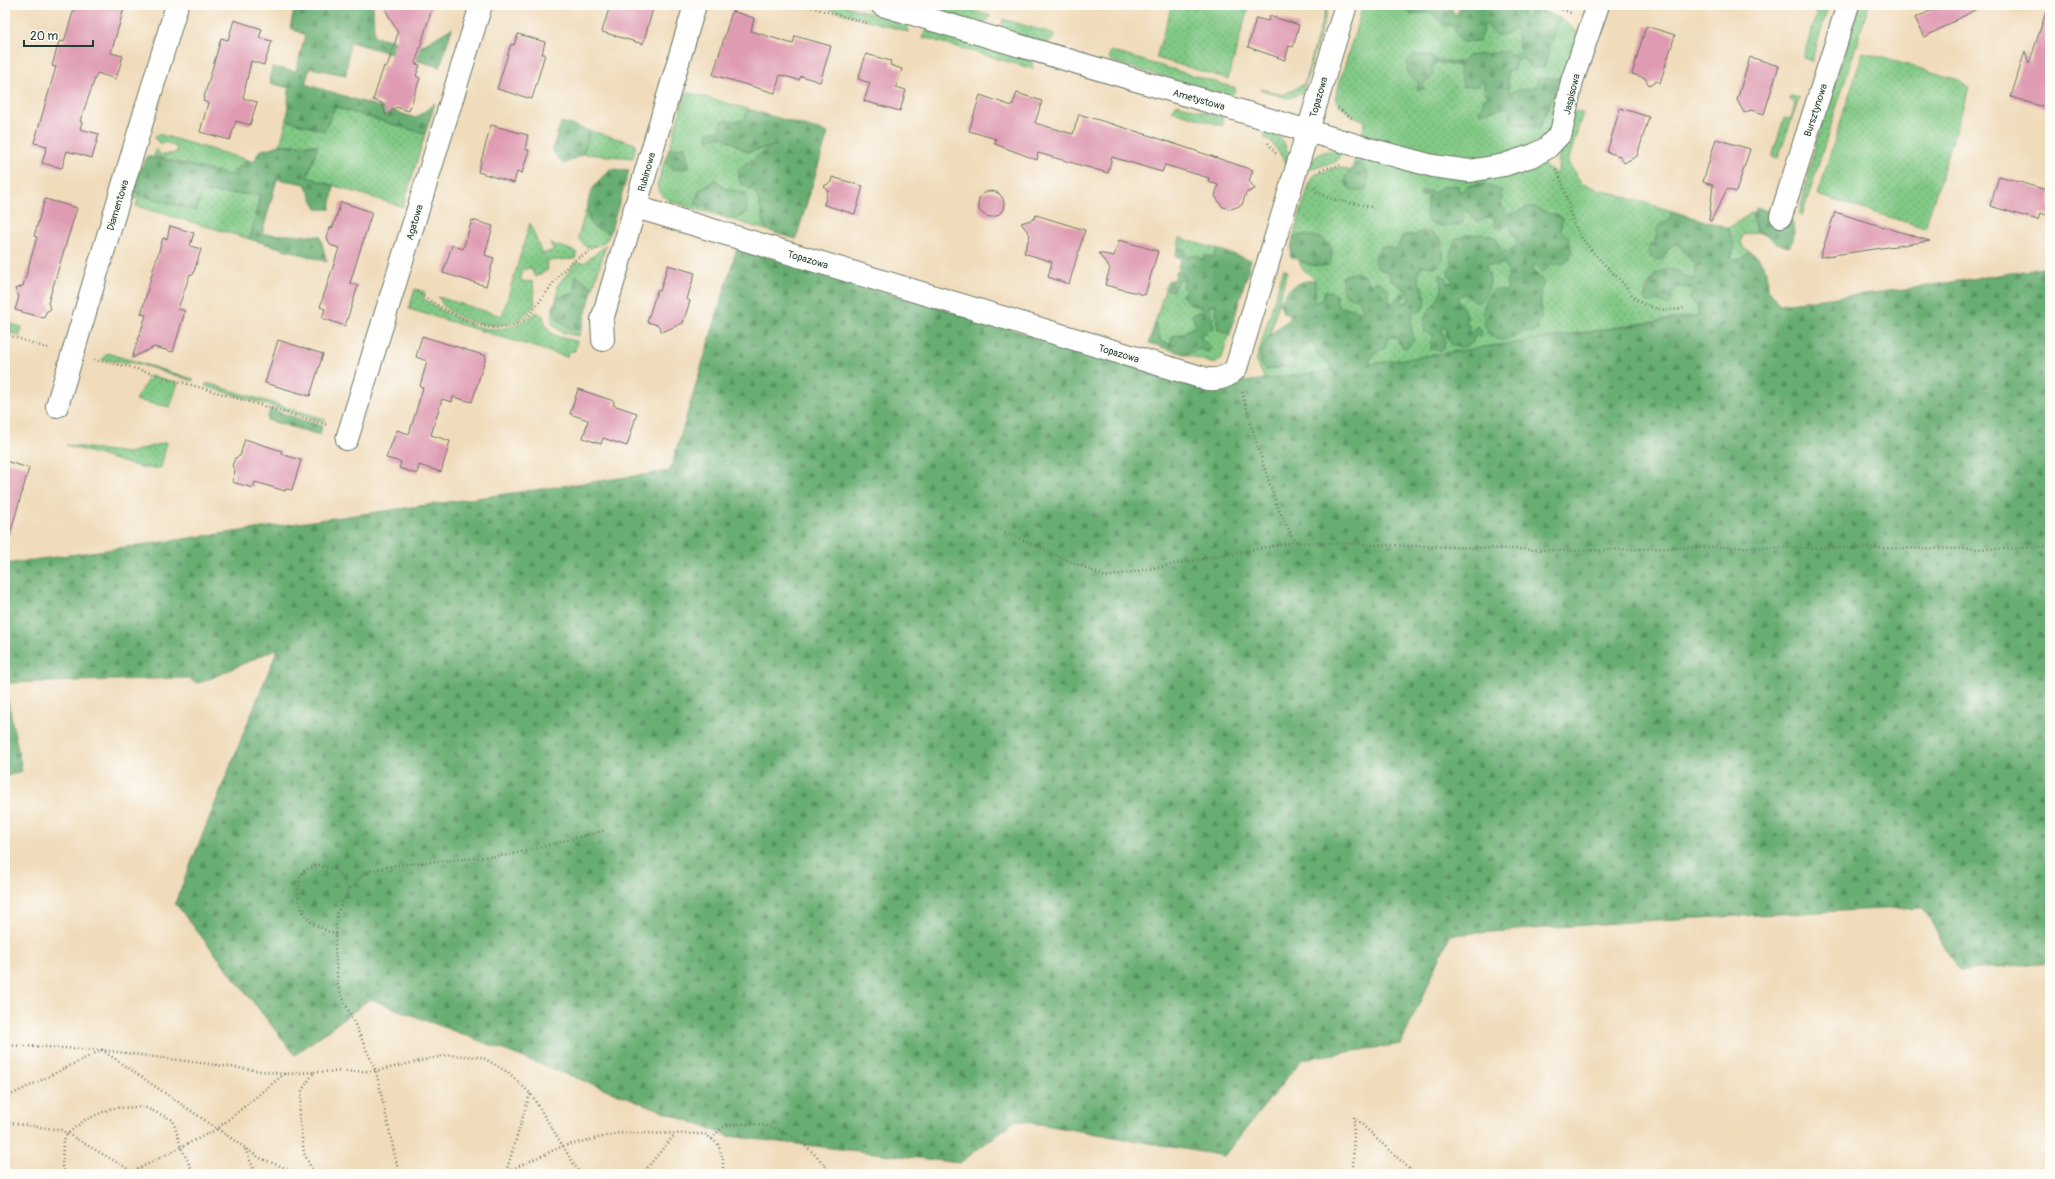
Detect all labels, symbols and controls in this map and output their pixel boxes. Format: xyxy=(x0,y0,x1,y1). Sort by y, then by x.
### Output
scale bar xyxy=(24,22,93,48)
text: 20 m xyxy=(30,29,59,44)
street label: Jaspisowa xyxy=(1561,72,1583,116)
street label: Topazowa xyxy=(1307,75,1331,119)
street label: Bursztynowa xyxy=(1802,82,1830,138)
street label: Ametystowa xyxy=(1171,87,1226,113)
street label: Rubinowa xyxy=(636,151,658,193)
street label: Diamentowa xyxy=(105,178,131,232)
street label: Agatowa xyxy=(404,203,426,242)
street label: Topazowa xyxy=(786,248,830,272)
street label: Topazowa xyxy=(1097,342,1141,366)

